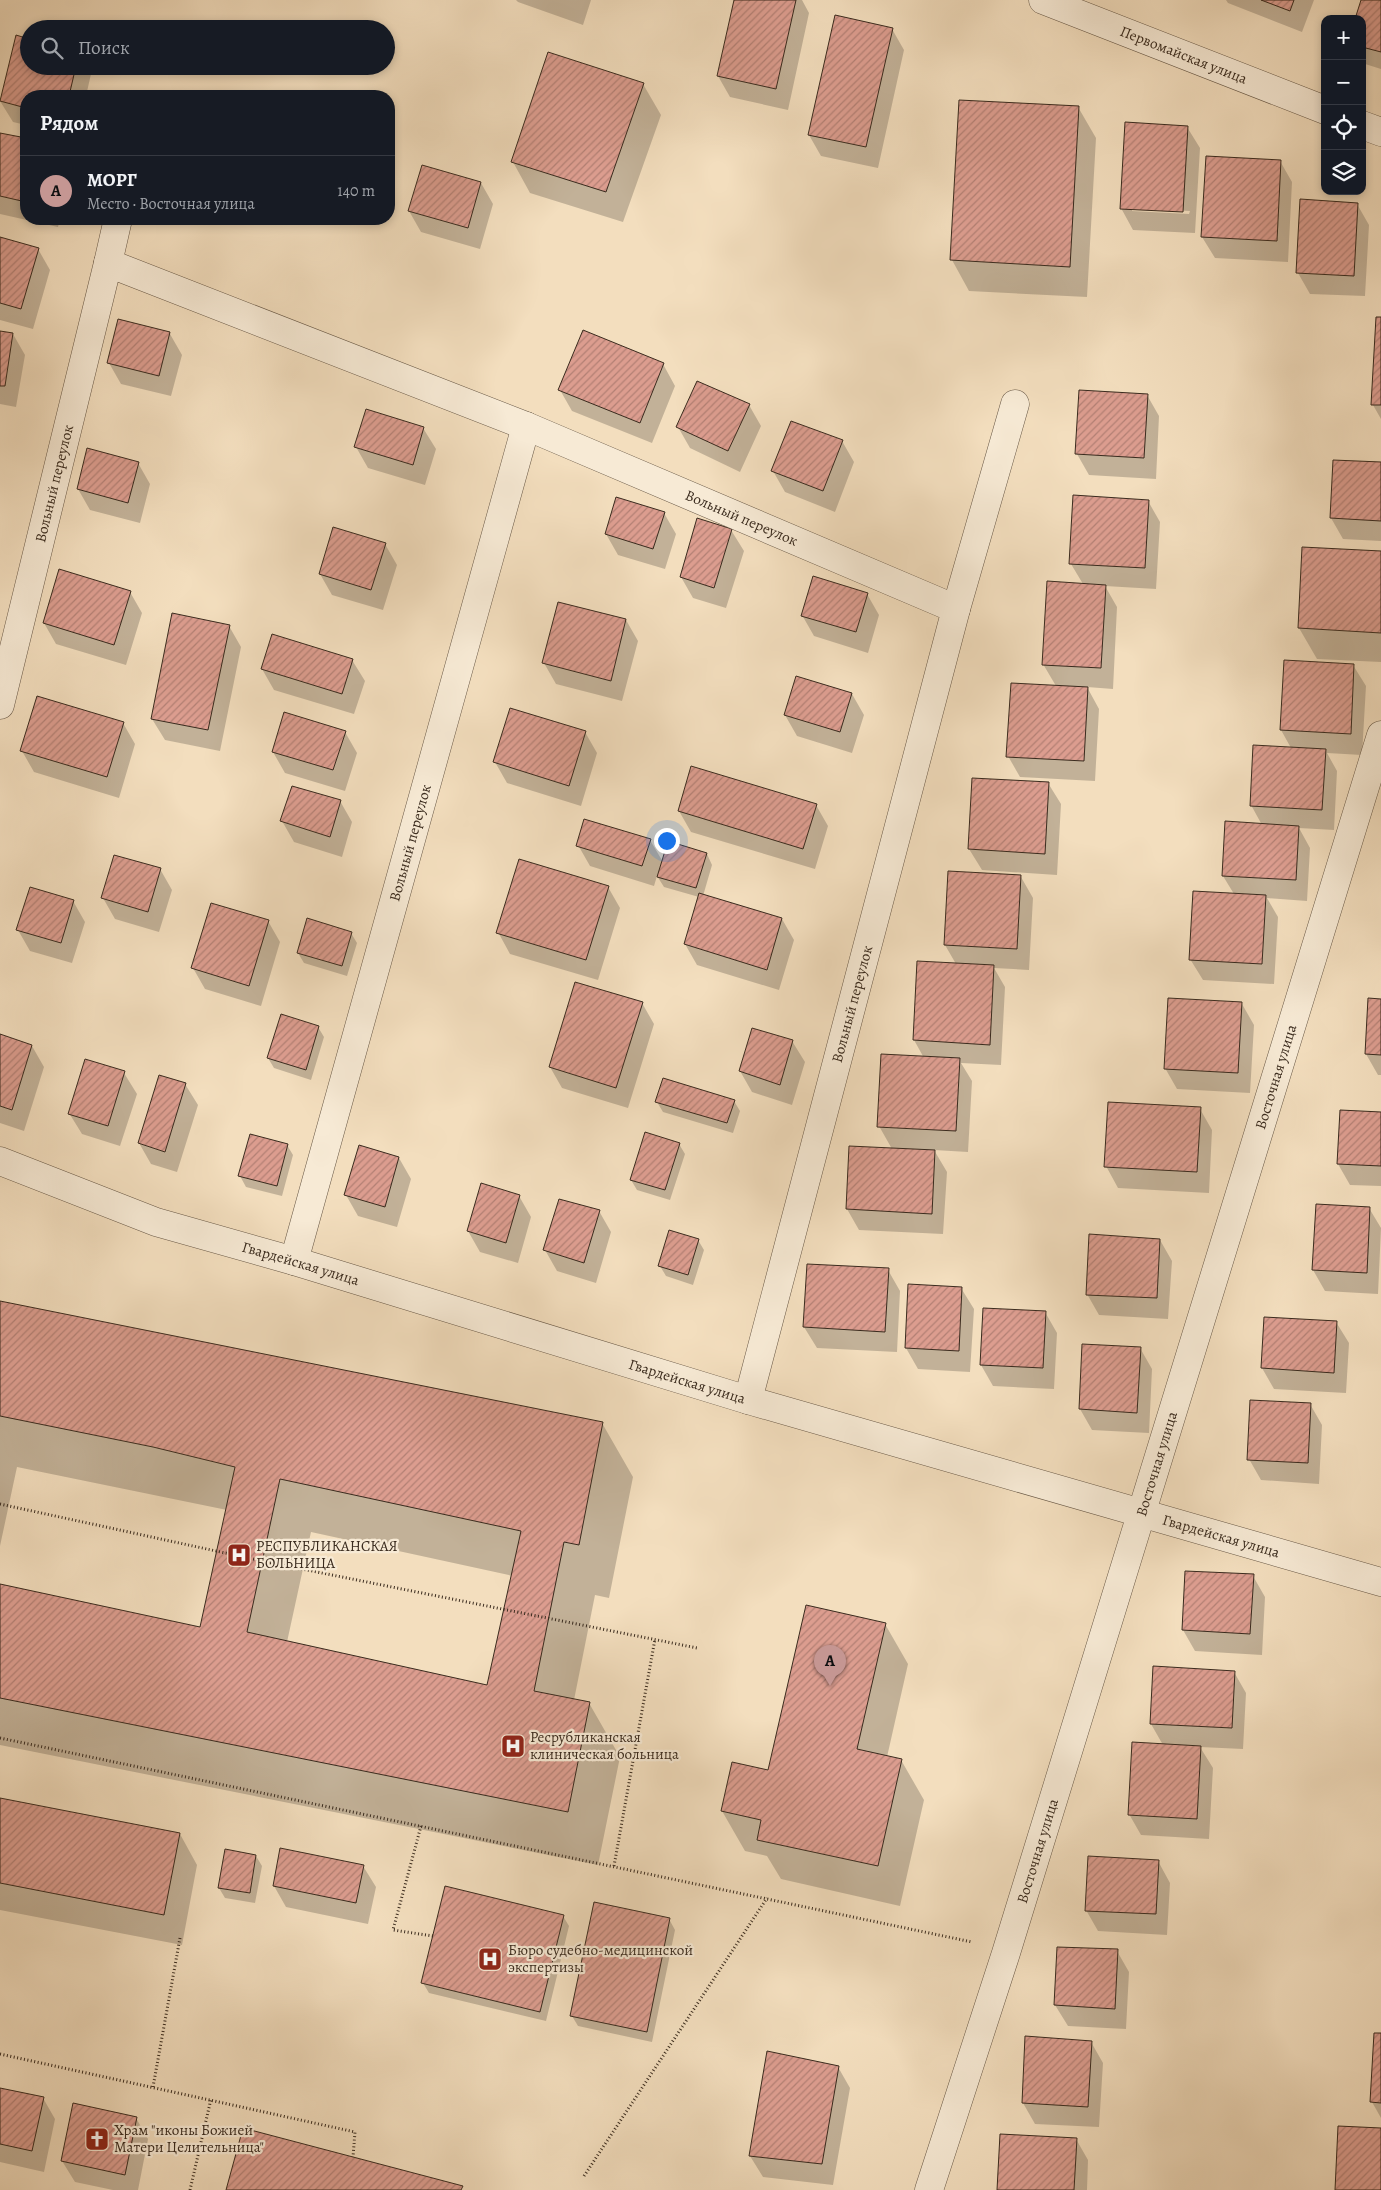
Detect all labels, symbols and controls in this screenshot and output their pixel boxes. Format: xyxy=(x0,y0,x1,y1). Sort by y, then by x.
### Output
map controls xyxy=(1321,15,1366,195)
button: + xyxy=(1321,15,1366,60)
search box xyxy=(20,20,395,75)
street label: Первомайская улица xyxy=(1117,21,1250,89)
icon: search xyxy=(38,34,66,62)
text: Поиск xyxy=(78,35,130,61)
button: − xyxy=(1321,60,1366,105)
button: locate xyxy=(1321,105,1366,150)
text: Рядом xyxy=(40,109,98,137)
button: layers xyxy=(1321,150,1366,195)
text: МОРГ xyxy=(87,167,137,193)
text: A xyxy=(51,180,61,202)
text: 140 m xyxy=(337,180,375,202)
text: Место · Восточная улица xyxy=(87,193,255,215)
street label: Вольный переулок xyxy=(30,422,78,545)
street label: Вольный переулок xyxy=(682,485,801,551)
street label: Вольный переулок xyxy=(384,782,436,904)
your location xyxy=(654,828,680,854)
street label: Вольный переулок xyxy=(827,943,877,1065)
street label: Восточная улица xyxy=(1250,1022,1301,1132)
street label: Гвардейская улица xyxy=(240,1237,362,1290)
street label: Гвардейская улица xyxy=(626,1354,748,1409)
street label: Восточная улица xyxy=(1131,1409,1182,1519)
street label: Гвардейская улица xyxy=(1160,1510,1282,1562)
place label: РЕСПУБЛИКАНСКАЯ БОЛЬНИЦА xyxy=(256,1536,398,1573)
hospital icon: РЕСПУБЛИКАНСКАЯ БОЛЬНИЦА xyxy=(226,1542,252,1568)
pin: A xyxy=(814,1645,846,1686)
place label: Ресрубликанская клиническая больница xyxy=(530,1727,679,1764)
hospital icon: Ресрубликанская клиническая больница xyxy=(500,1733,526,1759)
street label: Восточная улица xyxy=(1012,1796,1063,1906)
place label: Бюро судебно-медицинской экспертизы xyxy=(508,1940,693,1977)
hospital icon: Бюро судебно-медицинской экспертизы xyxy=(477,1946,503,1972)
place label: Храм "иконы Божией Матери Целительница" xyxy=(114,2120,264,2157)
church icon: Храм "иконы Божией Матери Целительница" xyxy=(84,2126,110,2152)

